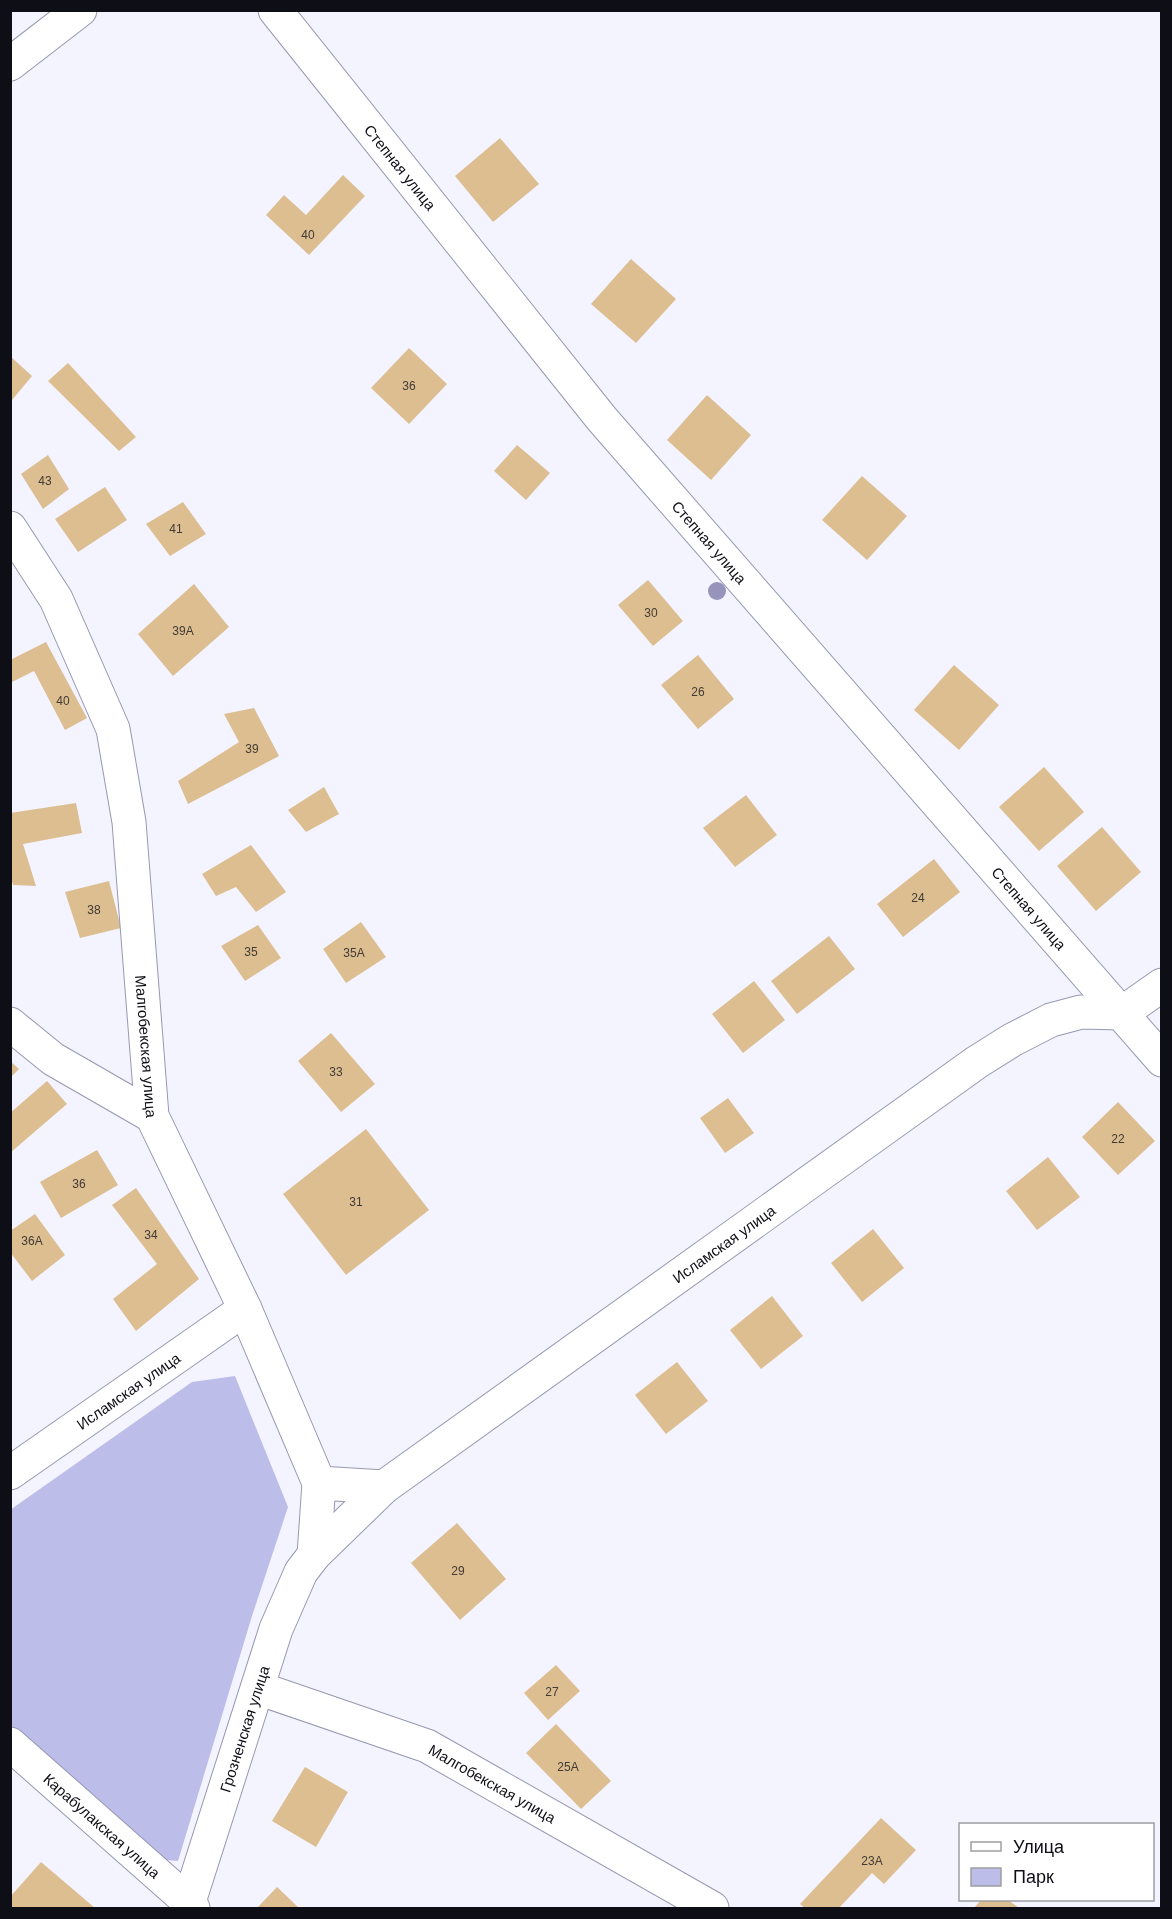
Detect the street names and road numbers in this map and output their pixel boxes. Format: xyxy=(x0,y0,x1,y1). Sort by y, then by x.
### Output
street label: Степная улица xyxy=(361,121,440,214)
street label: Степная улица xyxy=(669,497,751,587)
street label: Степная улица xyxy=(989,863,1070,953)
street label: Малгобекская улица xyxy=(133,974,161,1119)
street label: Исламская улица xyxy=(669,1201,779,1286)
street label: Исламская улица xyxy=(73,1348,184,1432)
street label: Грозненская улица xyxy=(216,1663,272,1794)
street label: Малгобекская улица xyxy=(426,1740,559,1826)
street label: Карабулакская улица xyxy=(41,1770,164,1882)

